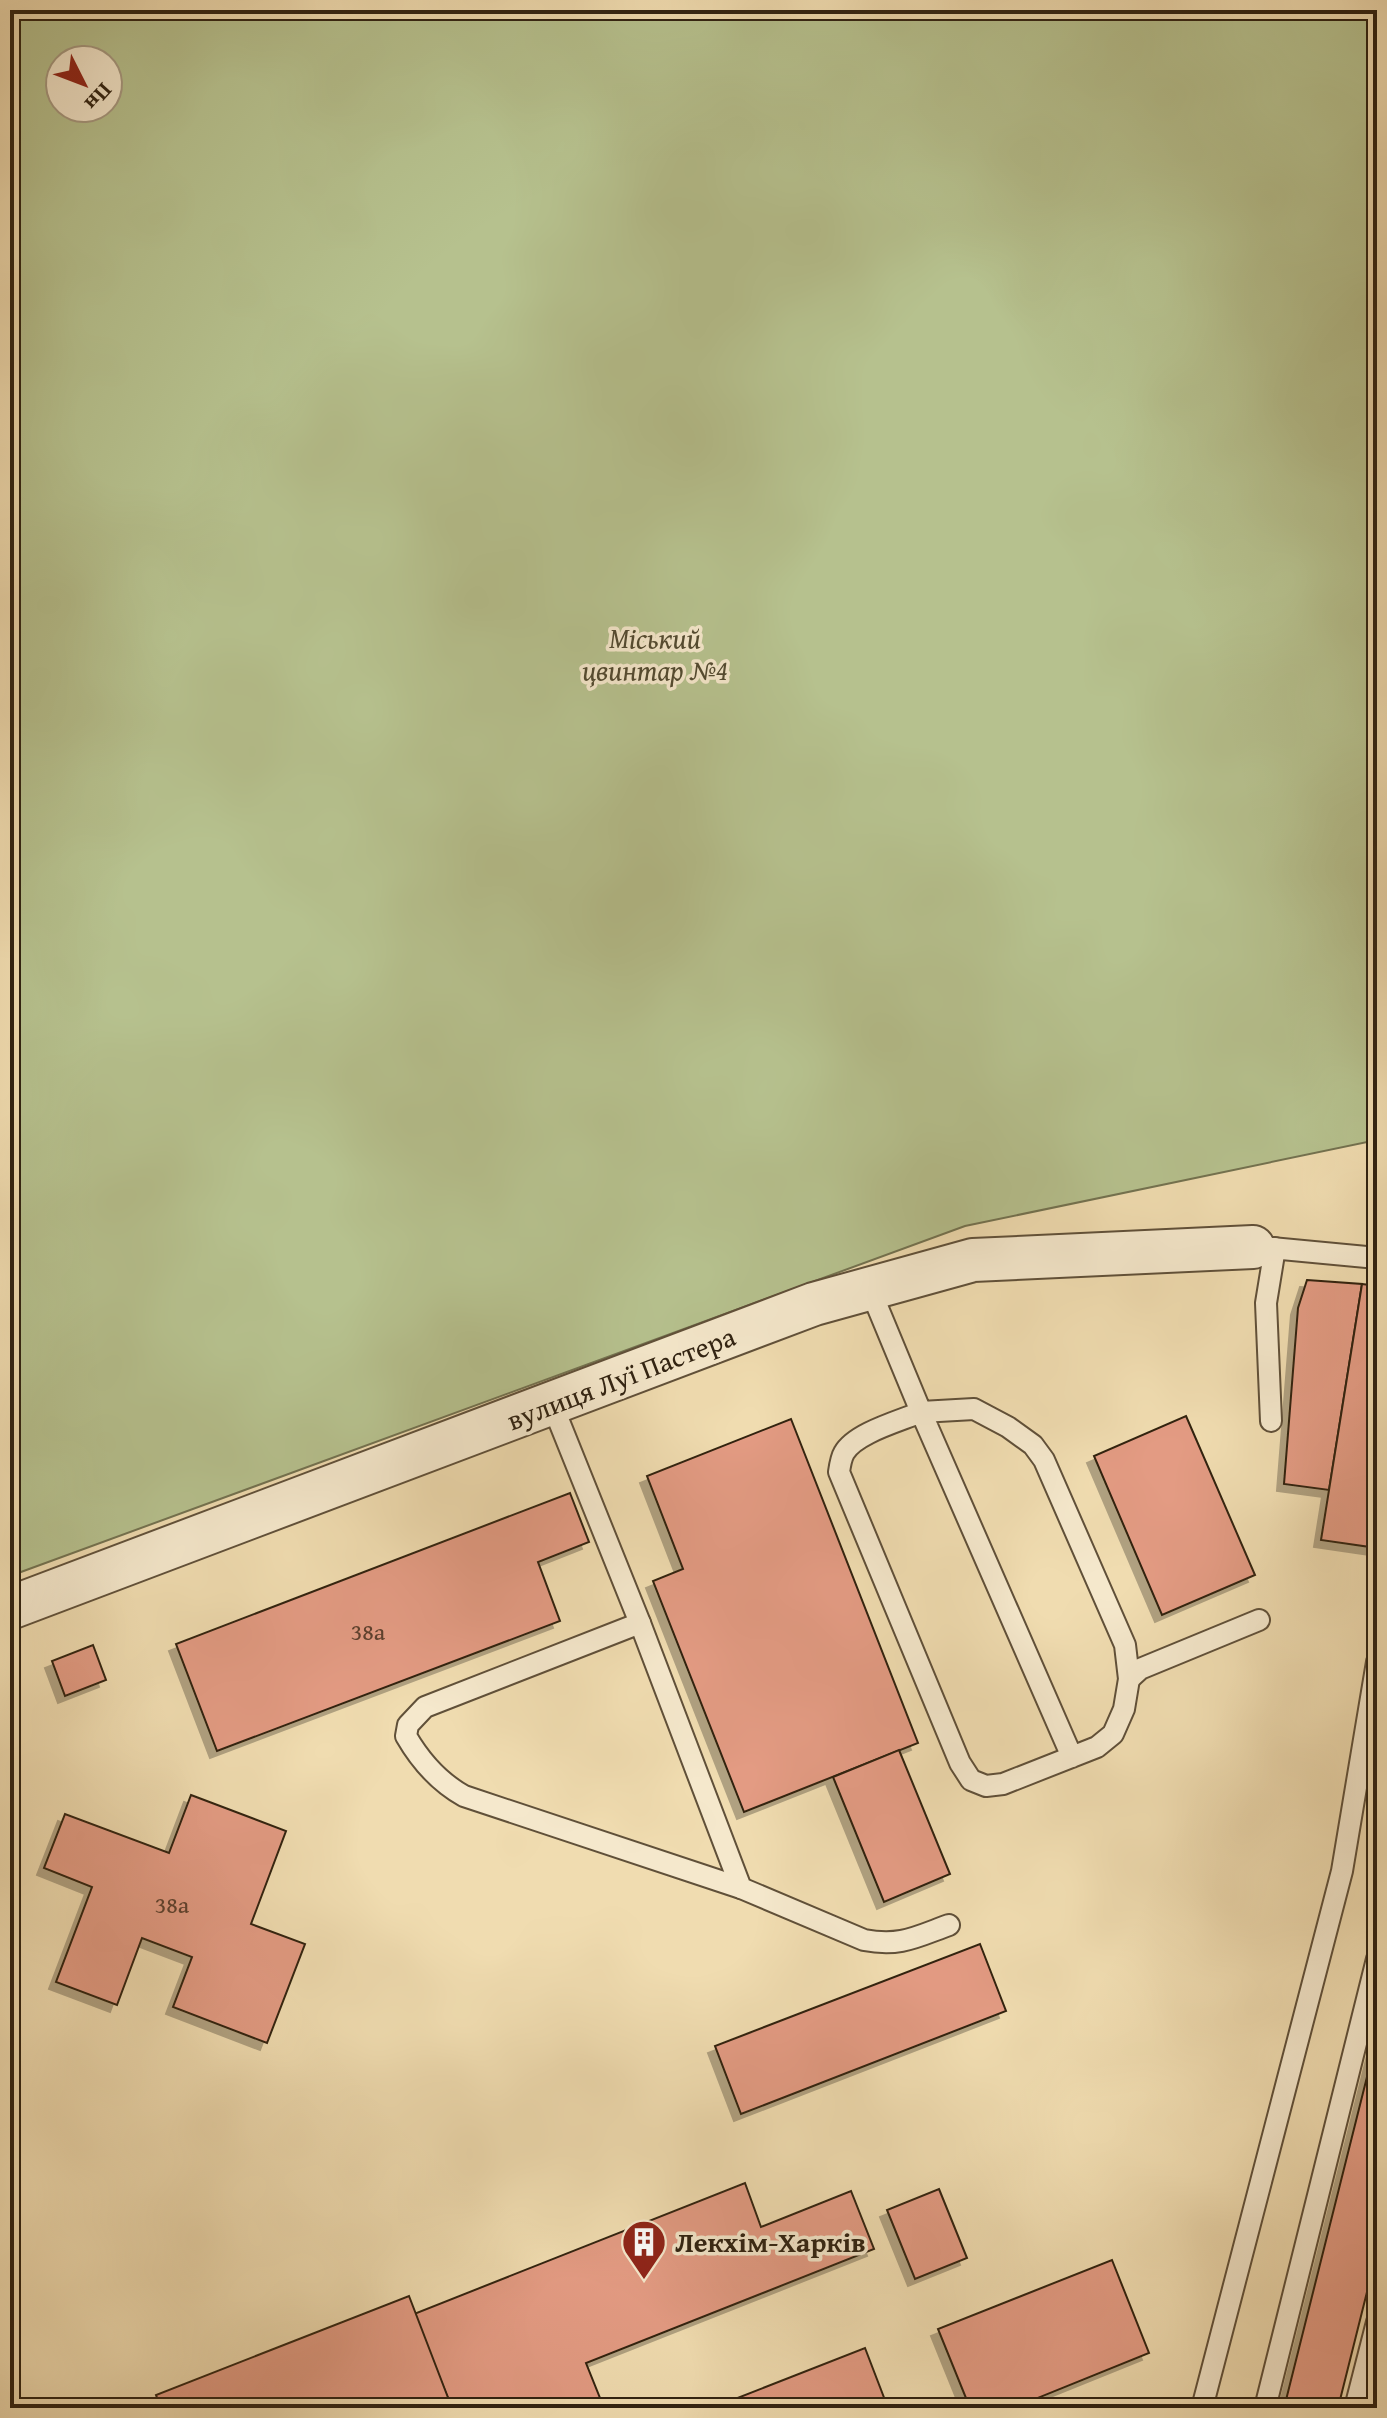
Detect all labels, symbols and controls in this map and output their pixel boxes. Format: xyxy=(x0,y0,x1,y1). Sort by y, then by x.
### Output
north arrow xyxy=(44,44,124,124)
text: Пн xyxy=(78,76,120,119)
park label: Міський цвинтар №4 xyxy=(582,617,728,690)
street label: вулиця Луї Пастера xyxy=(501,1315,742,1440)
house number: 38а xyxy=(351,1614,386,1649)
house number: 38а xyxy=(155,1887,190,1922)
building icon: Лекхім-Харків xyxy=(620,2218,668,2281)
place label: Лекхім-Харків xyxy=(675,2221,866,2262)

